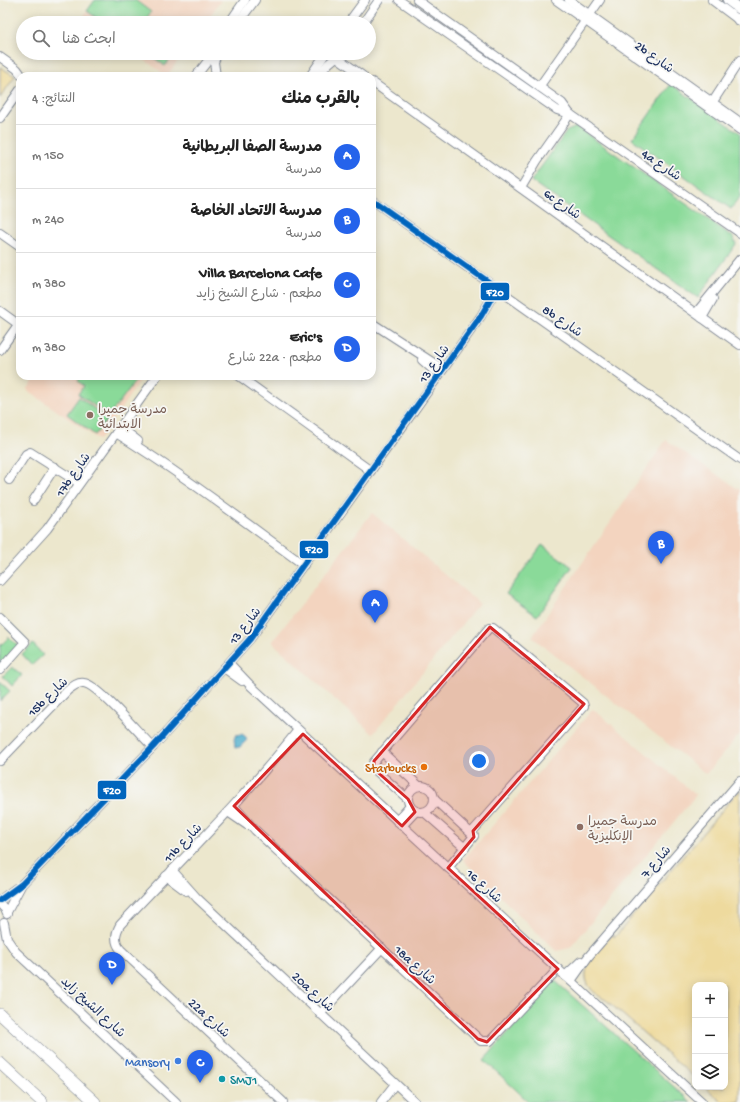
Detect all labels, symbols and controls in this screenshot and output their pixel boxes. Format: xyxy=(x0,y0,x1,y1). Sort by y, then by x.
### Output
search box xyxy=(16,16,376,60)
icon: search xyxy=(30,27,52,49)
text: ابحث هنا xyxy=(62,31,116,49)
street label: 2b شارع xyxy=(631,39,676,77)
text: بالقرب منك xyxy=(281,90,360,110)
text: النتائج: 4 xyxy=(32,92,75,107)
text: مدرسة الصفا البريطانية xyxy=(182,139,322,157)
street label: 4a شارع xyxy=(638,147,683,185)
text: 150 m xyxy=(32,149,64,164)
text: A xyxy=(343,149,351,164)
text: مدرسة xyxy=(286,163,322,178)
street label: 6c شارع xyxy=(540,187,583,224)
text: مدرسة الاتحاد الخاصة xyxy=(191,203,322,221)
text: 240 m xyxy=(32,213,64,228)
text: B xyxy=(344,213,350,228)
text: مدرسة xyxy=(286,227,322,242)
text: Villa Barcelona Cafe xyxy=(199,265,322,283)
text: 380 m xyxy=(32,277,66,292)
text: C xyxy=(343,277,351,292)
line badge: F20 xyxy=(480,282,510,301)
text: مطعم · شارع الشيخ زايد xyxy=(196,287,322,302)
text: F20 xyxy=(485,288,504,300)
street label: 8b شارع xyxy=(539,303,584,341)
text: Eric's xyxy=(290,329,322,347)
text: 380 m xyxy=(32,341,66,356)
text: D xyxy=(343,341,351,356)
street label: شارع 13 xyxy=(416,342,454,387)
text: مطعم · 22a شارع xyxy=(228,351,322,366)
place label: مدرسة جميرا الابتدائية xyxy=(98,403,167,433)
marker: مدرسة جميرا الابتدائية xyxy=(85,410,95,420)
street label: 17b شارع xyxy=(53,451,95,501)
pin: B xyxy=(648,531,674,564)
line badge: F20 xyxy=(299,540,329,559)
text: F20 xyxy=(304,545,323,557)
pin: A xyxy=(362,590,388,623)
street label: شارع 13 xyxy=(226,605,265,649)
street label: 15b شارع xyxy=(25,675,72,721)
your location xyxy=(469,751,489,771)
place label: Starbucks xyxy=(365,762,417,777)
marker: Starbucks xyxy=(419,762,429,772)
line badge: F20 xyxy=(97,780,127,800)
text: F20 xyxy=(102,786,121,798)
place label: مدرسة جميرا الإنكليزية xyxy=(588,815,657,845)
street label: 11b شارع xyxy=(161,821,206,867)
marker: مدرسة جميرا الإنكليزية xyxy=(575,822,585,832)
street label: شارع 7 xyxy=(638,843,675,883)
street label: شارع 16 xyxy=(462,866,504,907)
street label: 18a شارع xyxy=(390,942,438,989)
pin: D xyxy=(99,952,125,985)
street label: 20a شارع xyxy=(288,970,336,1016)
street label: شارع الشيخ زايد xyxy=(57,974,128,1042)
map controls xyxy=(692,982,728,1090)
button: + xyxy=(692,982,728,1018)
street label: 22a شارع xyxy=(184,996,232,1042)
button: − xyxy=(692,1018,728,1054)
pin: C xyxy=(187,1050,213,1083)
button: layers xyxy=(692,1054,728,1090)
place label: Mansory xyxy=(125,1056,171,1071)
marker: Mansory xyxy=(173,1056,183,1066)
marker: SMJ1 xyxy=(217,1074,227,1084)
place label: SMJ1 xyxy=(230,1074,257,1089)

